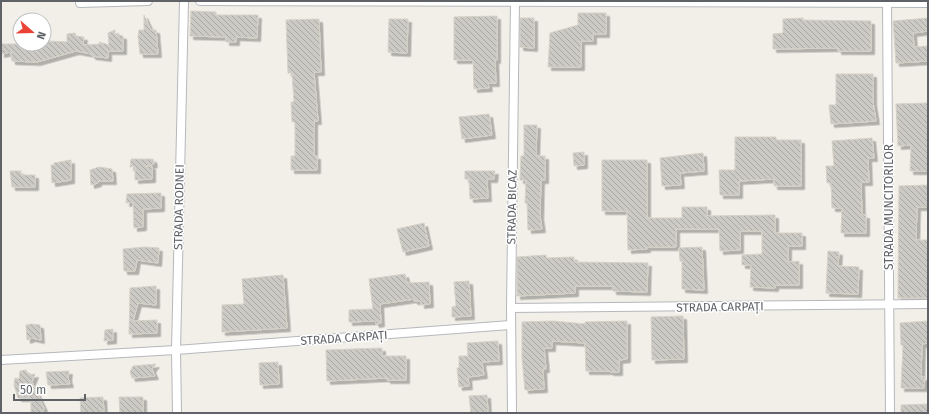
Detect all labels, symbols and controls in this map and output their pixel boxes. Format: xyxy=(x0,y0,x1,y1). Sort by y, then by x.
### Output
north arrow xyxy=(12,12,52,52)
text: N xyxy=(34,30,48,41)
street label: STRADA MUNCITORILOR xyxy=(882,144,896,270)
street label: STRADA RODNEI xyxy=(171,164,187,250)
street label: STRADA BICAZ xyxy=(504,169,520,245)
street label: STRADA CARPAȚI xyxy=(676,299,764,316)
street label: STRADA CARPAȚI xyxy=(300,328,388,349)
scale bar xyxy=(14,376,85,402)
text: 50 m xyxy=(20,383,46,397)

